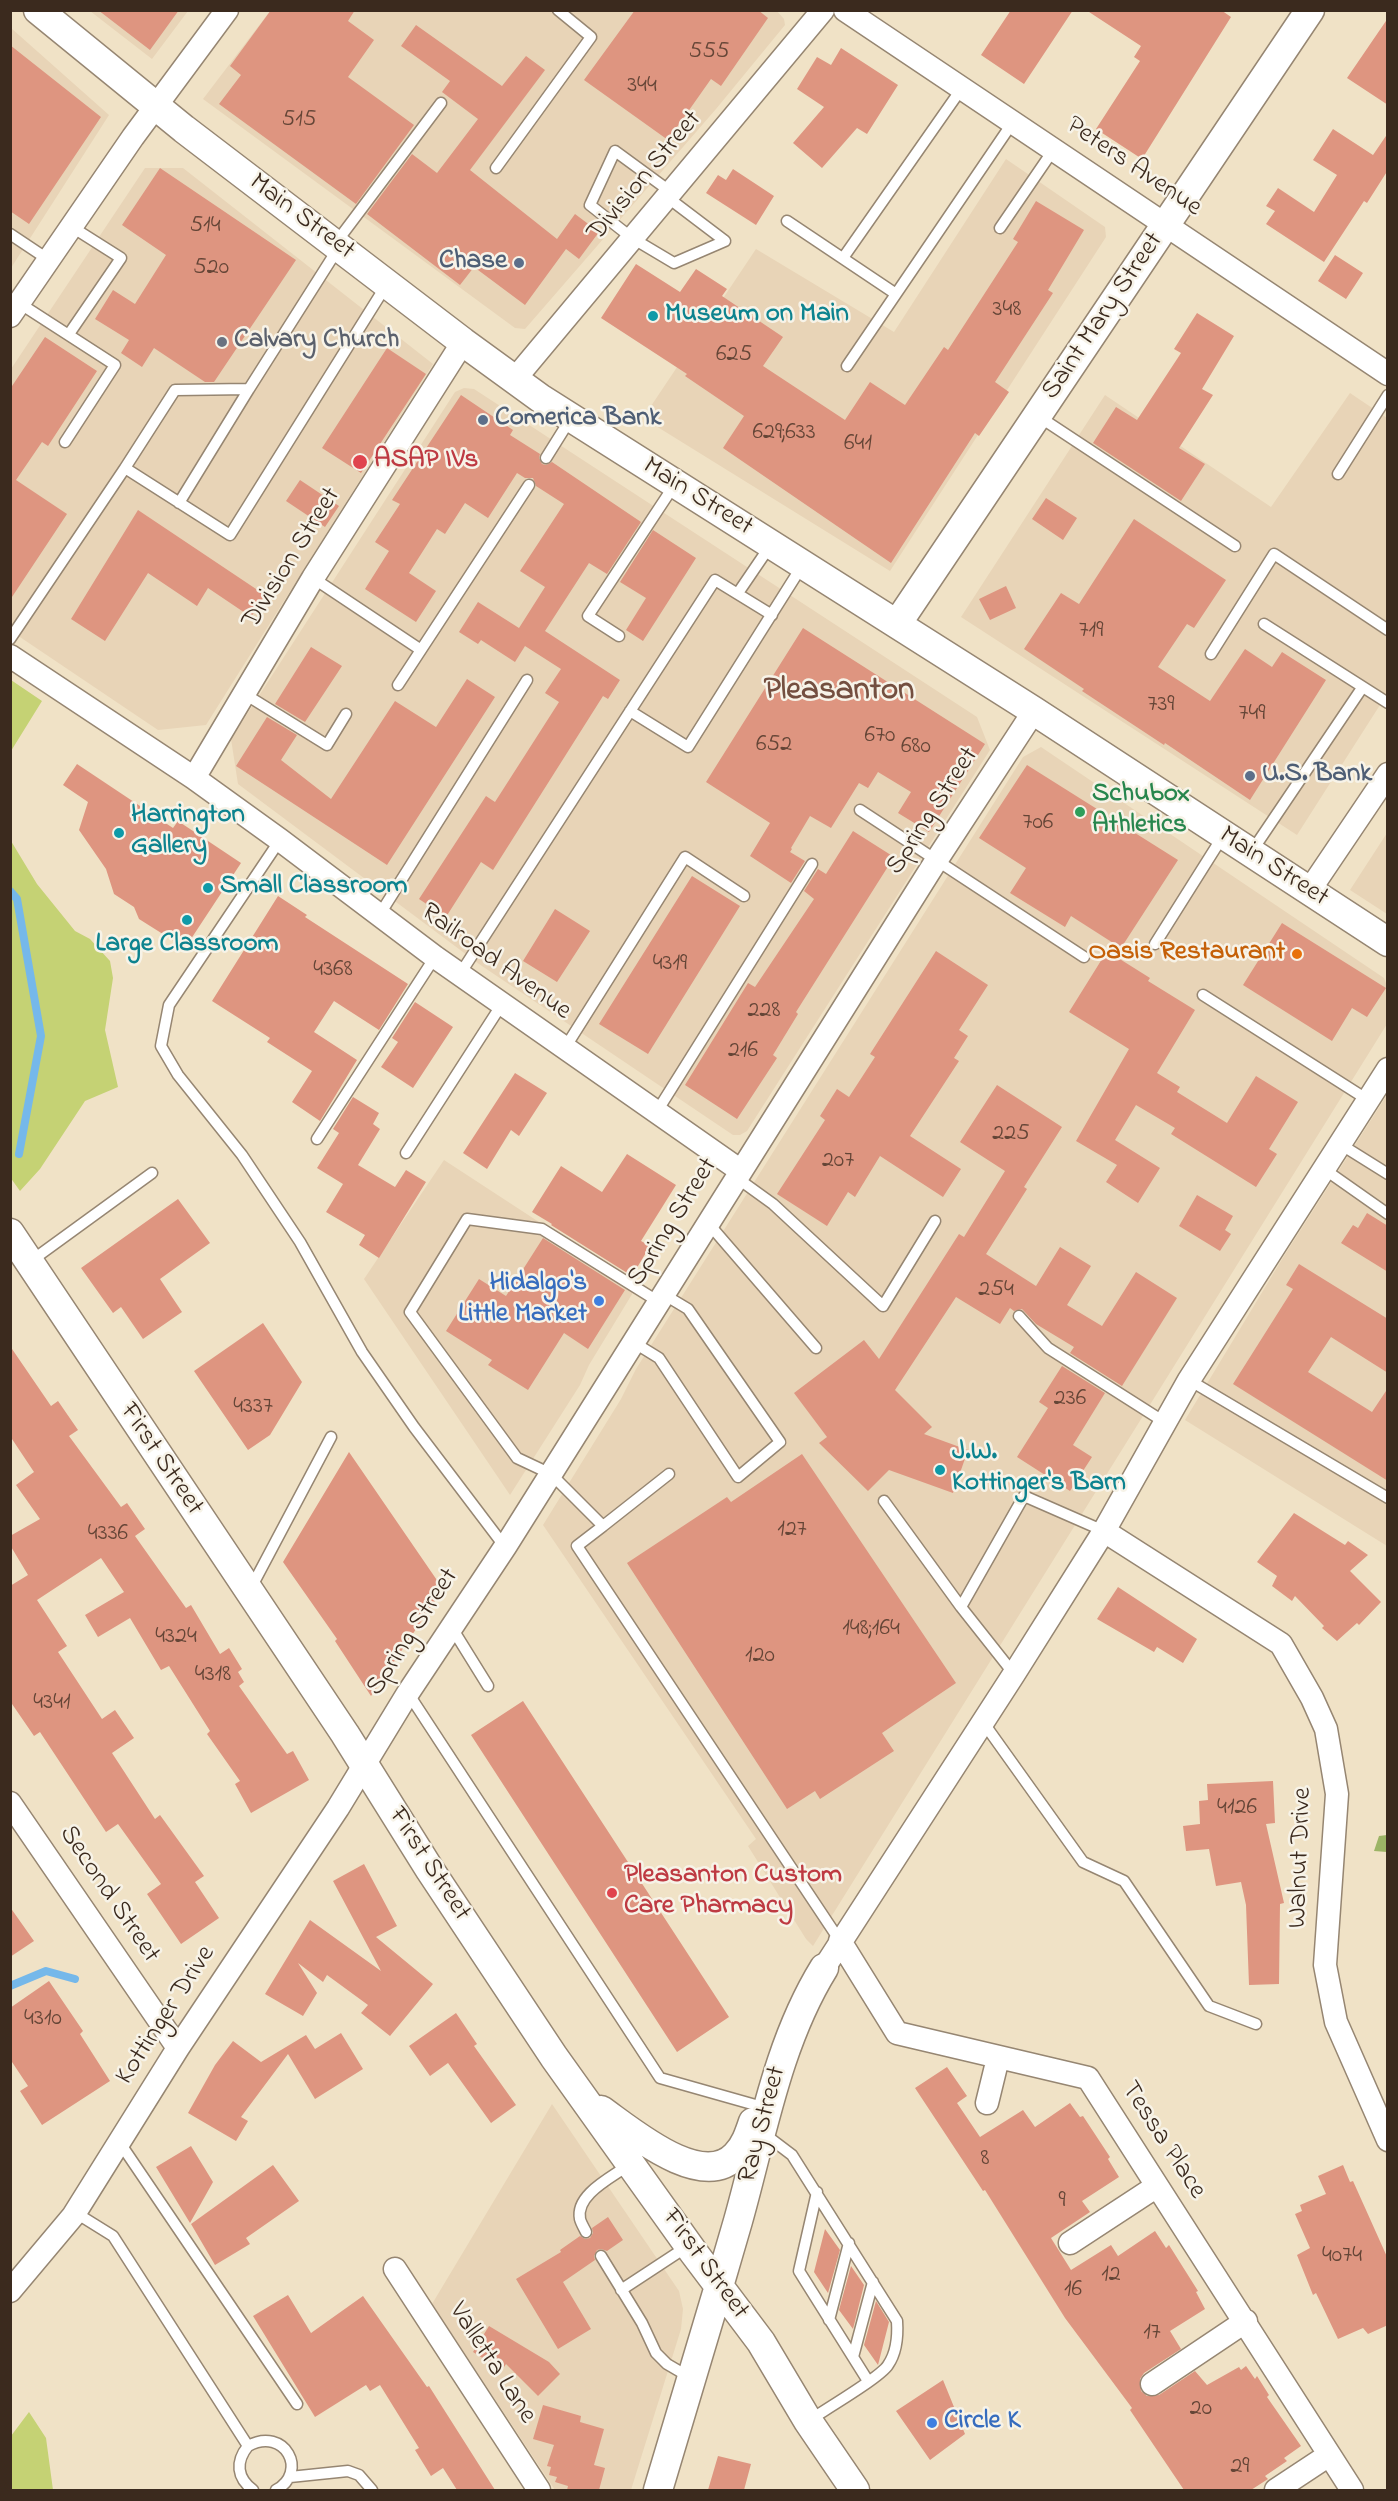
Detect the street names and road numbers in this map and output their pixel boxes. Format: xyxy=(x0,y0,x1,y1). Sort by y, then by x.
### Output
street label: Division Street xyxy=(582,105,710,249)
street label: Peters Avenue xyxy=(1059,111,1207,225)
street label: Main Street xyxy=(242,168,360,268)
street label: Saint Mary Street xyxy=(1036,227,1172,407)
street label: Main Street xyxy=(636,451,758,545)
street label: Division Street xyxy=(237,482,349,636)
street label: Spring Street xyxy=(881,742,987,882)
street label: Main Street xyxy=(1212,821,1334,915)
street label: Railroad Avenue xyxy=(413,897,577,1029)
street label: Spring Street xyxy=(622,1153,726,1293)
street label: First Street xyxy=(111,1398,209,1522)
street label: Spring Street xyxy=(361,1563,467,1703)
street label: Walnut Drive xyxy=(1283,1787,1321,1929)
street label: First Street xyxy=(379,1802,477,1928)
street label: Second Street xyxy=(50,1820,166,1970)
street label: Kottinger Drive xyxy=(110,1940,224,2092)
street label: Ray Street xyxy=(733,2063,795,2187)
street label: Tessa Place xyxy=(1112,2076,1212,2206)
street label: First Street xyxy=(653,2204,755,2326)
street label: Valletta Lane xyxy=(440,2297,542,2431)

